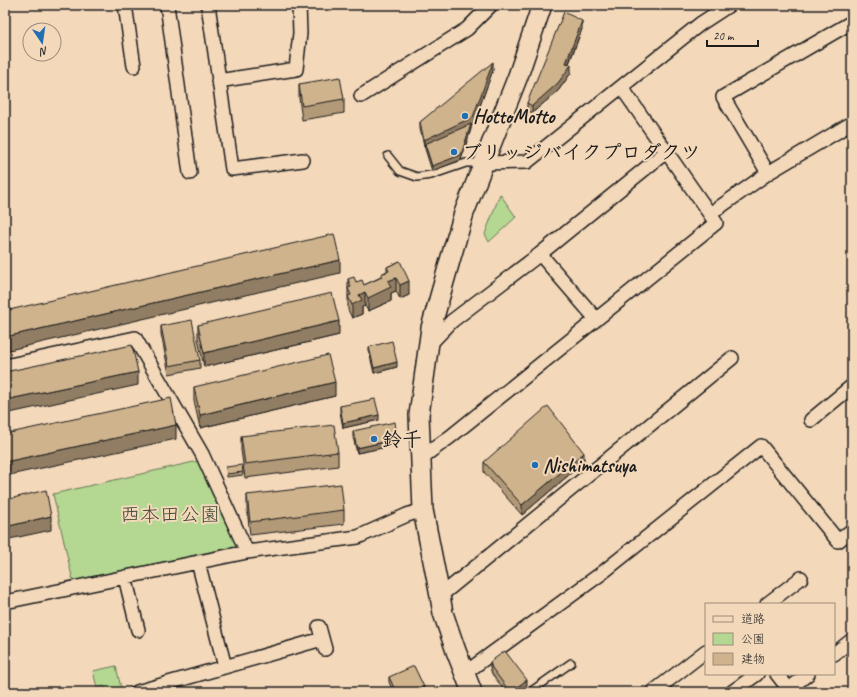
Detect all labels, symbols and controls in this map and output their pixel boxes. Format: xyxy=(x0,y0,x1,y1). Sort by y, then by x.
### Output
north arrow xyxy=(22,22,62,62)
scale bar xyxy=(707,22,758,48)
text: 20 m xyxy=(713,28,735,44)
text: N xyxy=(37,44,49,60)
place label: HottoMotto xyxy=(473,104,556,129)
marker: HottoMotto xyxy=(460,111,470,121)
place label: ブリッジバイクプロダクツ xyxy=(462,140,700,165)
marker: ブリッジバイクプロダクツ xyxy=(449,147,459,157)
place label: 鈴千 xyxy=(382,427,422,452)
marker: 鈴千 xyxy=(369,434,379,444)
place label: Nishimatsuya xyxy=(543,453,637,478)
marker: Nishimatsuya xyxy=(530,460,540,470)
park label: 西本田公園 xyxy=(120,502,220,527)
legend xyxy=(705,603,835,675)
text: 道路 xyxy=(741,611,765,627)
text: 公園 xyxy=(741,631,765,647)
text: 建物 xyxy=(741,651,765,667)

